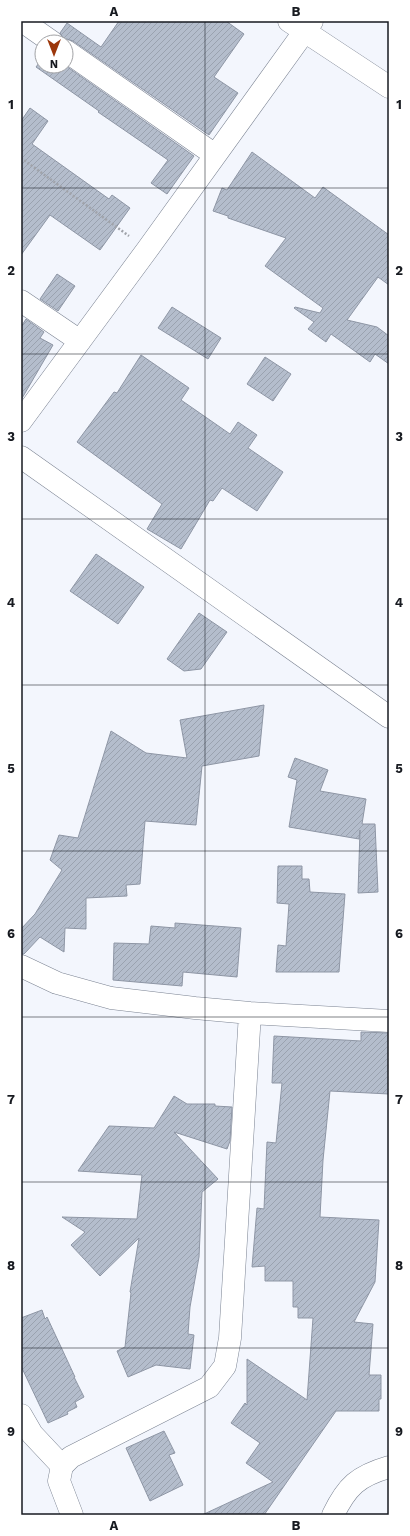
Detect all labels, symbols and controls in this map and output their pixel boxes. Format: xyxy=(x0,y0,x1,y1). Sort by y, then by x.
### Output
text: A xyxy=(110,4,119,19)
text: B xyxy=(292,4,301,19)
north arrow xyxy=(34,34,74,74)
text: N xyxy=(50,57,58,70)
text: 1 xyxy=(8,97,14,112)
text: 1 xyxy=(396,97,402,112)
text: 2 xyxy=(7,263,15,278)
text: 2 xyxy=(395,263,403,278)
text: 3 xyxy=(7,429,15,444)
text: 3 xyxy=(395,429,403,444)
text: 4 xyxy=(7,595,16,610)
text: 4 xyxy=(395,595,404,610)
text: 5 xyxy=(7,761,15,776)
text: 5 xyxy=(395,761,403,776)
text: 6 xyxy=(7,926,15,941)
text: 6 xyxy=(395,926,403,941)
text: 7 xyxy=(7,1092,15,1107)
text: 7 xyxy=(395,1092,403,1107)
text: 8 xyxy=(7,1258,15,1273)
text: 8 xyxy=(395,1258,403,1273)
text: 9 xyxy=(7,1424,15,1439)
text: 9 xyxy=(395,1424,403,1439)
text: A xyxy=(110,1518,119,1533)
text: B xyxy=(292,1518,301,1533)

